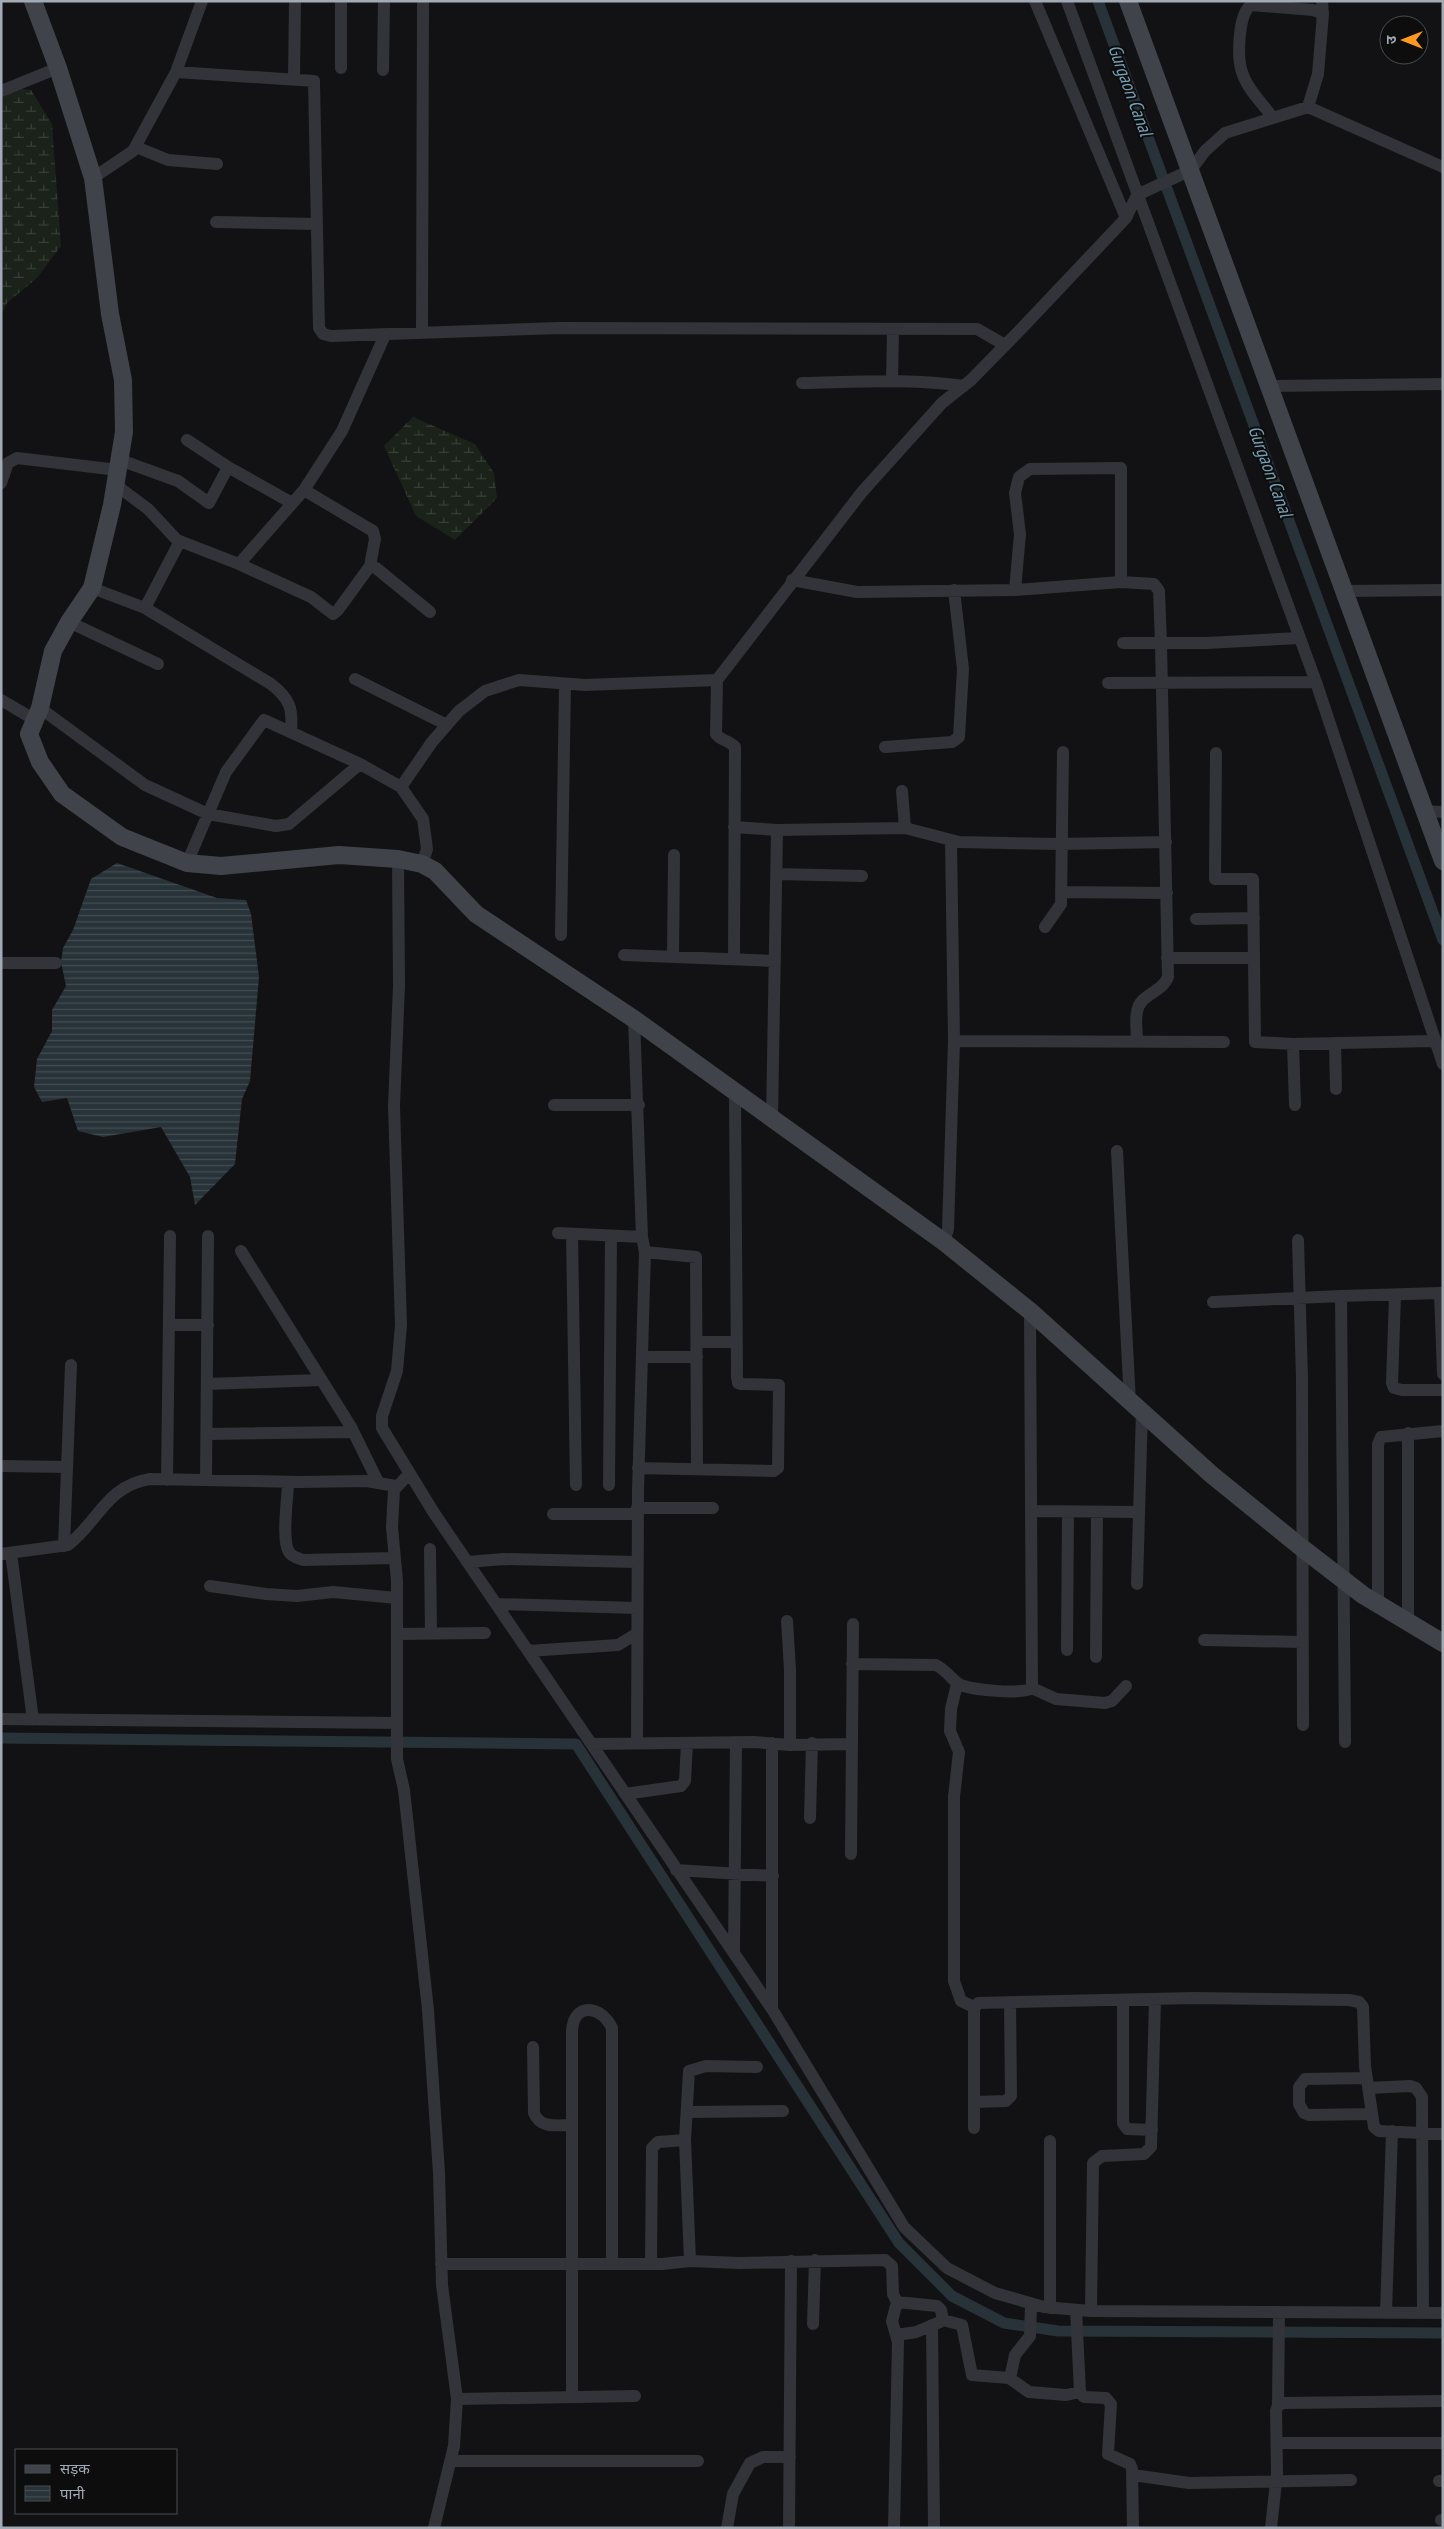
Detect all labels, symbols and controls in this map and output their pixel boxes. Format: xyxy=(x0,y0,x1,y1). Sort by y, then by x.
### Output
north arrow xyxy=(1379,15,1429,65)
text: उ xyxy=(1382,35,1400,44)
water label: Gurgaon Canal xyxy=(1103,41,1159,141)
water label: Gurgaon Canal xyxy=(1243,422,1299,522)
legend xyxy=(15,2449,178,2514)
text: सड़क xyxy=(60,2459,90,2478)
text: पानी xyxy=(60,2484,86,2503)

